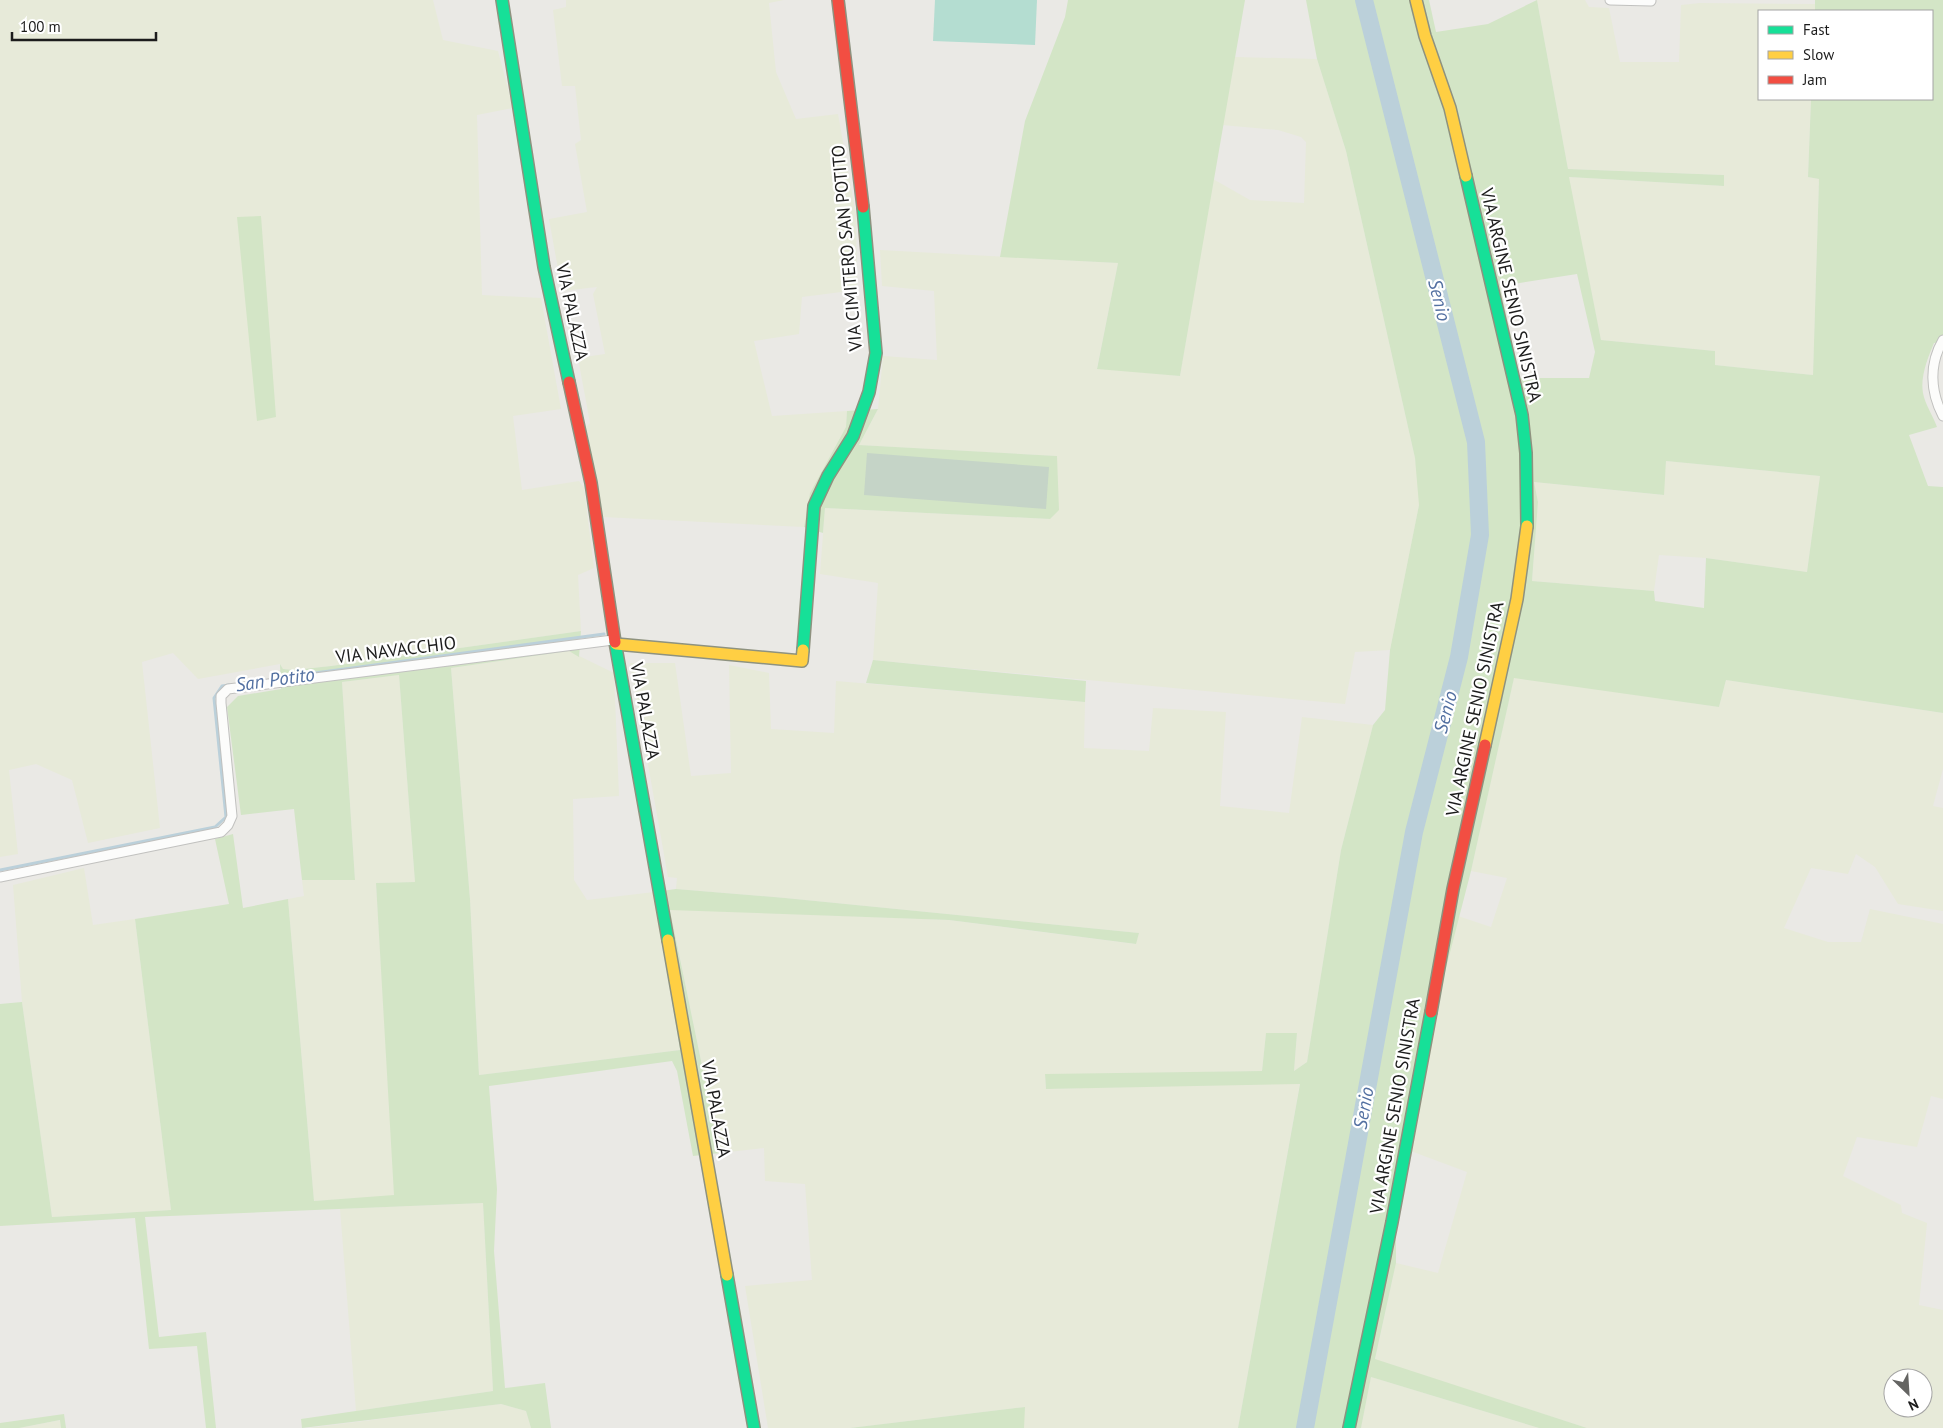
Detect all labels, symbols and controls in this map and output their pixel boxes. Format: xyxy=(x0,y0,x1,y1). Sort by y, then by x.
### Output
scale bar xyxy=(12,10,156,42)
legend xyxy=(1758,10,1933,100)
text: 100 m xyxy=(20,17,61,36)
text: Fast xyxy=(1803,20,1830,39)
text: Slow xyxy=(1803,45,1834,64)
text: Jam xyxy=(1802,70,1827,89)
street label: VIA CIMITERO SAN POTITO xyxy=(826,144,867,353)
street label: VIA ARGINE SENIO SINISTRA xyxy=(1475,185,1547,405)
street label: VIA PALAZZA xyxy=(551,260,594,363)
water label: Senio xyxy=(1423,276,1457,324)
street label: VIA ARGINE SENIO SINISTRA xyxy=(1440,599,1509,819)
street label: VIA NAVACCHIO xyxy=(333,631,457,668)
street label: VIA PALAZZA xyxy=(625,659,665,762)
water label: San Potito xyxy=(234,662,316,696)
water label: Senio xyxy=(1428,688,1462,736)
street label: VIA ARGINE SENIO SINISTRA xyxy=(1364,996,1425,1217)
street label: VIA PALAZZA xyxy=(696,1057,736,1160)
water label: Senio xyxy=(1347,1085,1379,1131)
north arrow xyxy=(1883,1368,1933,1418)
text: N xyxy=(1906,1395,1921,1415)

